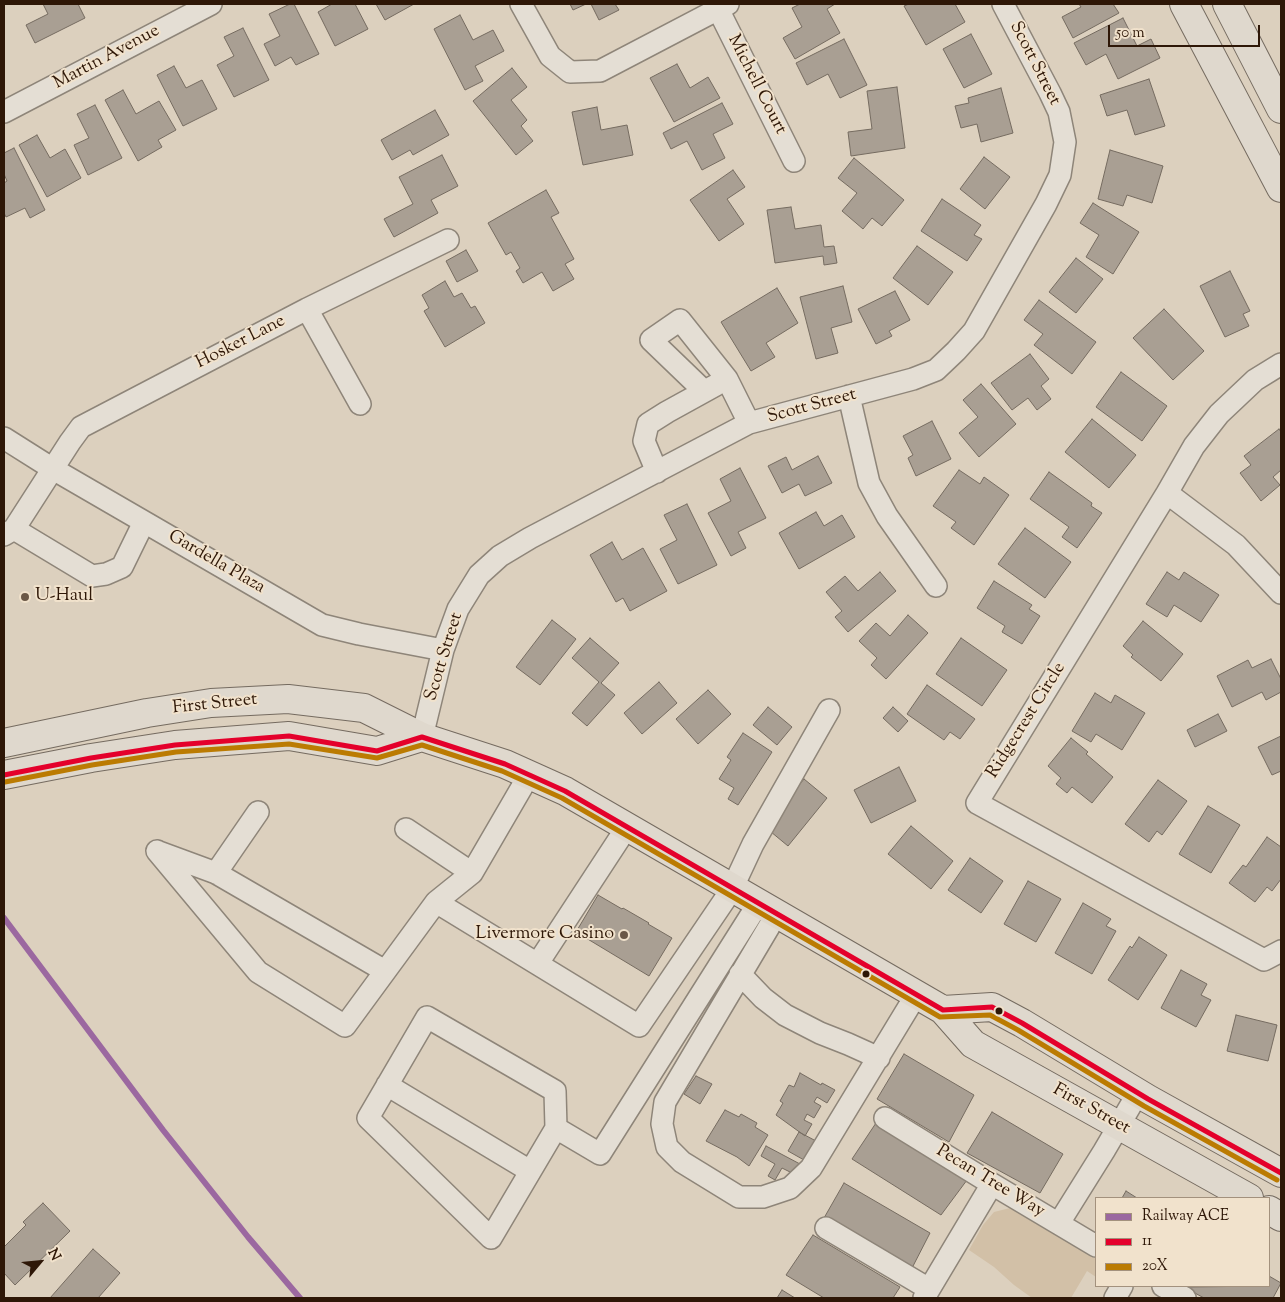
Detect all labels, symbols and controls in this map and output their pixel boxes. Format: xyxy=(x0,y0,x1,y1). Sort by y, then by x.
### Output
scale bar xyxy=(1110,15,1262,47)
street label: Scott Street xyxy=(1004,18,1064,110)
street label: Martin Avenue xyxy=(50,21,164,95)
text: 50 m xyxy=(1116,23,1145,44)
street label: Michell Court xyxy=(722,31,790,139)
street label: Hosker Lane xyxy=(193,311,289,375)
street label: Scott Street xyxy=(765,385,859,429)
street label: Gardella Plaza xyxy=(164,527,268,599)
place label: U-Haul xyxy=(35,586,93,608)
marker: U-Haul xyxy=(19,591,31,603)
street label: Scott Street xyxy=(421,610,469,704)
street label: Ridgecrest Circle xyxy=(983,659,1071,783)
street label: First Street xyxy=(172,690,258,720)
place label: Livermore Casino xyxy=(476,924,614,946)
marker: Livermore Casino xyxy=(618,929,630,941)
unlabelled marker xyxy=(861,969,871,979)
unlabelled marker xyxy=(994,1006,1004,1016)
street label: First Street xyxy=(1049,1080,1133,1140)
street label: Pecan Tree Way xyxy=(932,1141,1048,1223)
legend xyxy=(1095,1197,1270,1287)
text: Railway ACE xyxy=(1142,1206,1229,1227)
text: 11 xyxy=(1142,1231,1152,1252)
north arrow xyxy=(15,1237,65,1287)
text: N xyxy=(42,1245,65,1265)
text: 20X xyxy=(1142,1256,1168,1277)

